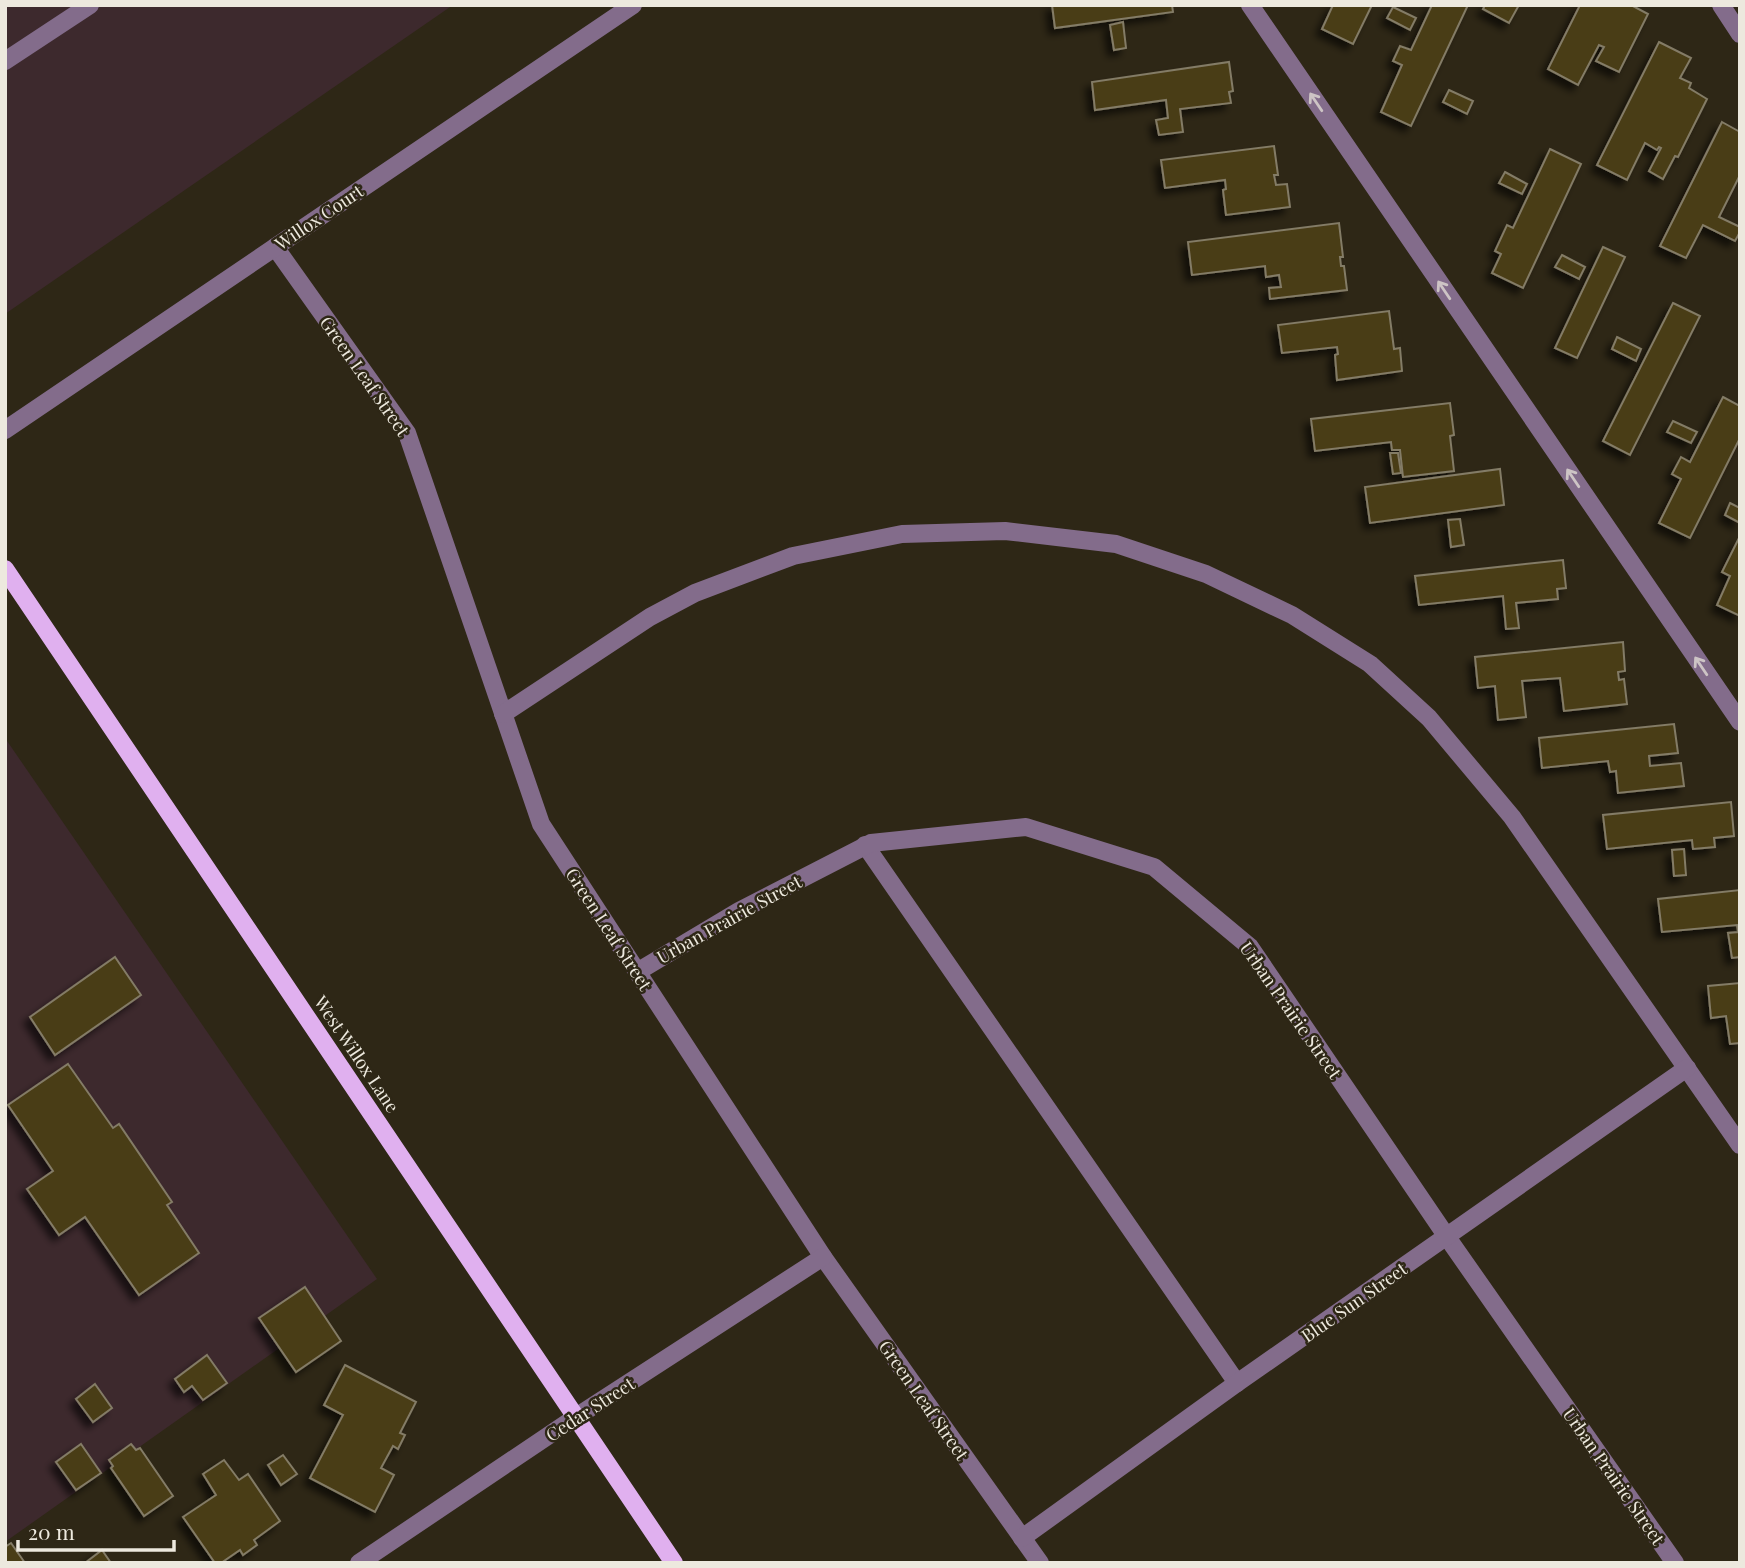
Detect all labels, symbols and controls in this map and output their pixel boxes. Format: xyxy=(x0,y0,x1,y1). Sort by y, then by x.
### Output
one-way arrow xyxy=(1309,93,1323,113)
street label: Willox Court xyxy=(269,178,368,256)
one-way arrow xyxy=(1437,281,1452,300)
street label: Green Leaf Street xyxy=(315,311,416,441)
one-way arrow xyxy=(1566,469,1580,488)
one-way arrow xyxy=(1694,657,1708,676)
street label: Green Leaf Street xyxy=(560,863,658,995)
street label: Urban Prairie Street xyxy=(652,869,806,969)
street label: Urban Prairie Street xyxy=(1235,937,1348,1084)
street label: West Willox Lane xyxy=(308,990,405,1117)
street label: Blue Sun Street xyxy=(1296,1256,1412,1347)
street label: Green Leaf Street xyxy=(874,1335,975,1465)
street label: Cedar Street xyxy=(541,1371,640,1447)
street label: Urban Prairie Street xyxy=(1558,1403,1671,1550)
scale bar xyxy=(18,1508,173,1552)
text: 20 m xyxy=(28,1517,75,1545)

